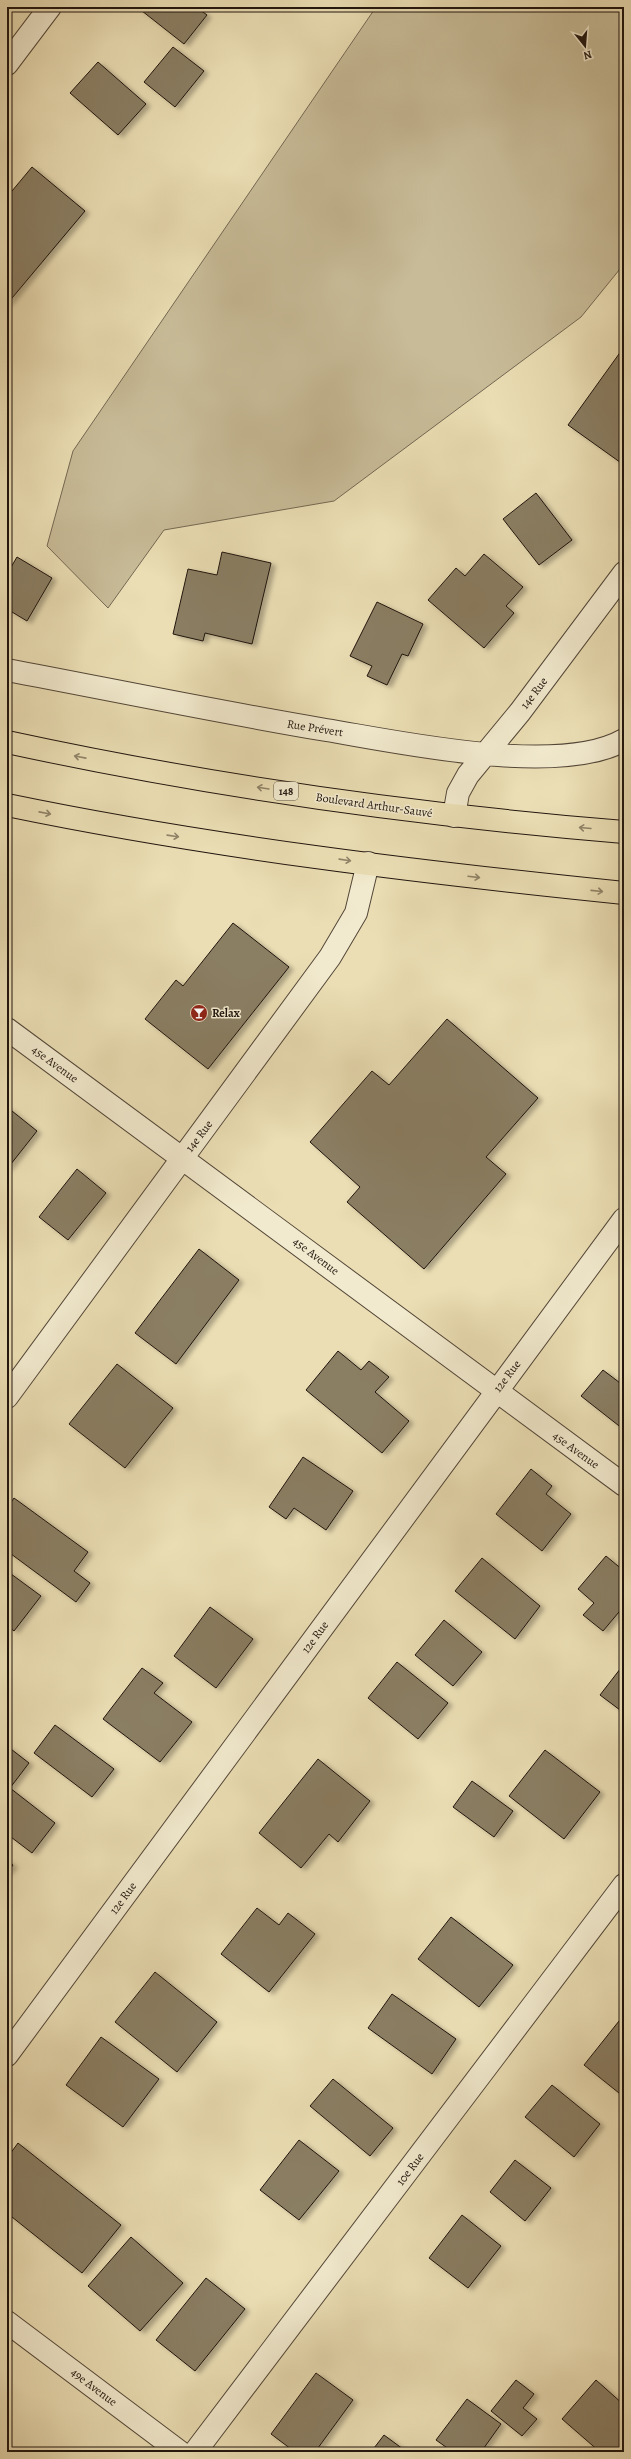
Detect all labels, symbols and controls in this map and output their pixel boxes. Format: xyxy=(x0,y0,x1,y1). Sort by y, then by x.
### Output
north arrow xyxy=(565,26,605,66)
text: N xyxy=(582,47,594,63)
street label: 14e Rue xyxy=(517,674,551,712)
street label: Rue Prévert xyxy=(286,716,344,740)
one-way arrow xyxy=(74,753,87,761)
road number: 148 xyxy=(274,782,298,800)
one-way arrow xyxy=(257,784,270,792)
street label: Boulevard Arthur-Sauvé xyxy=(315,789,433,821)
one-way arrow xyxy=(38,810,51,818)
one-way arrow xyxy=(579,825,592,832)
one-way arrow xyxy=(166,832,179,840)
one-way arrow xyxy=(338,856,351,864)
one-way arrow xyxy=(467,873,480,880)
one-way arrow xyxy=(590,887,603,894)
bar icon: Relax xyxy=(189,1003,209,1023)
place label: Relax xyxy=(212,1005,240,1021)
street label: 45e Avenue xyxy=(28,1042,82,1086)
street label: 14e Rue xyxy=(182,1117,216,1155)
street label: 45e Avenue xyxy=(290,1233,342,1279)
street label: 12e Rue xyxy=(490,1357,524,1395)
street label: 45e Avenue xyxy=(549,1428,603,1472)
street label: 12e Rue xyxy=(298,1618,332,1656)
street label: 12e Rue xyxy=(106,1879,140,1917)
street label: 10e Rue xyxy=(392,2149,428,2189)
street label: 49e Avenue xyxy=(67,2364,121,2410)

